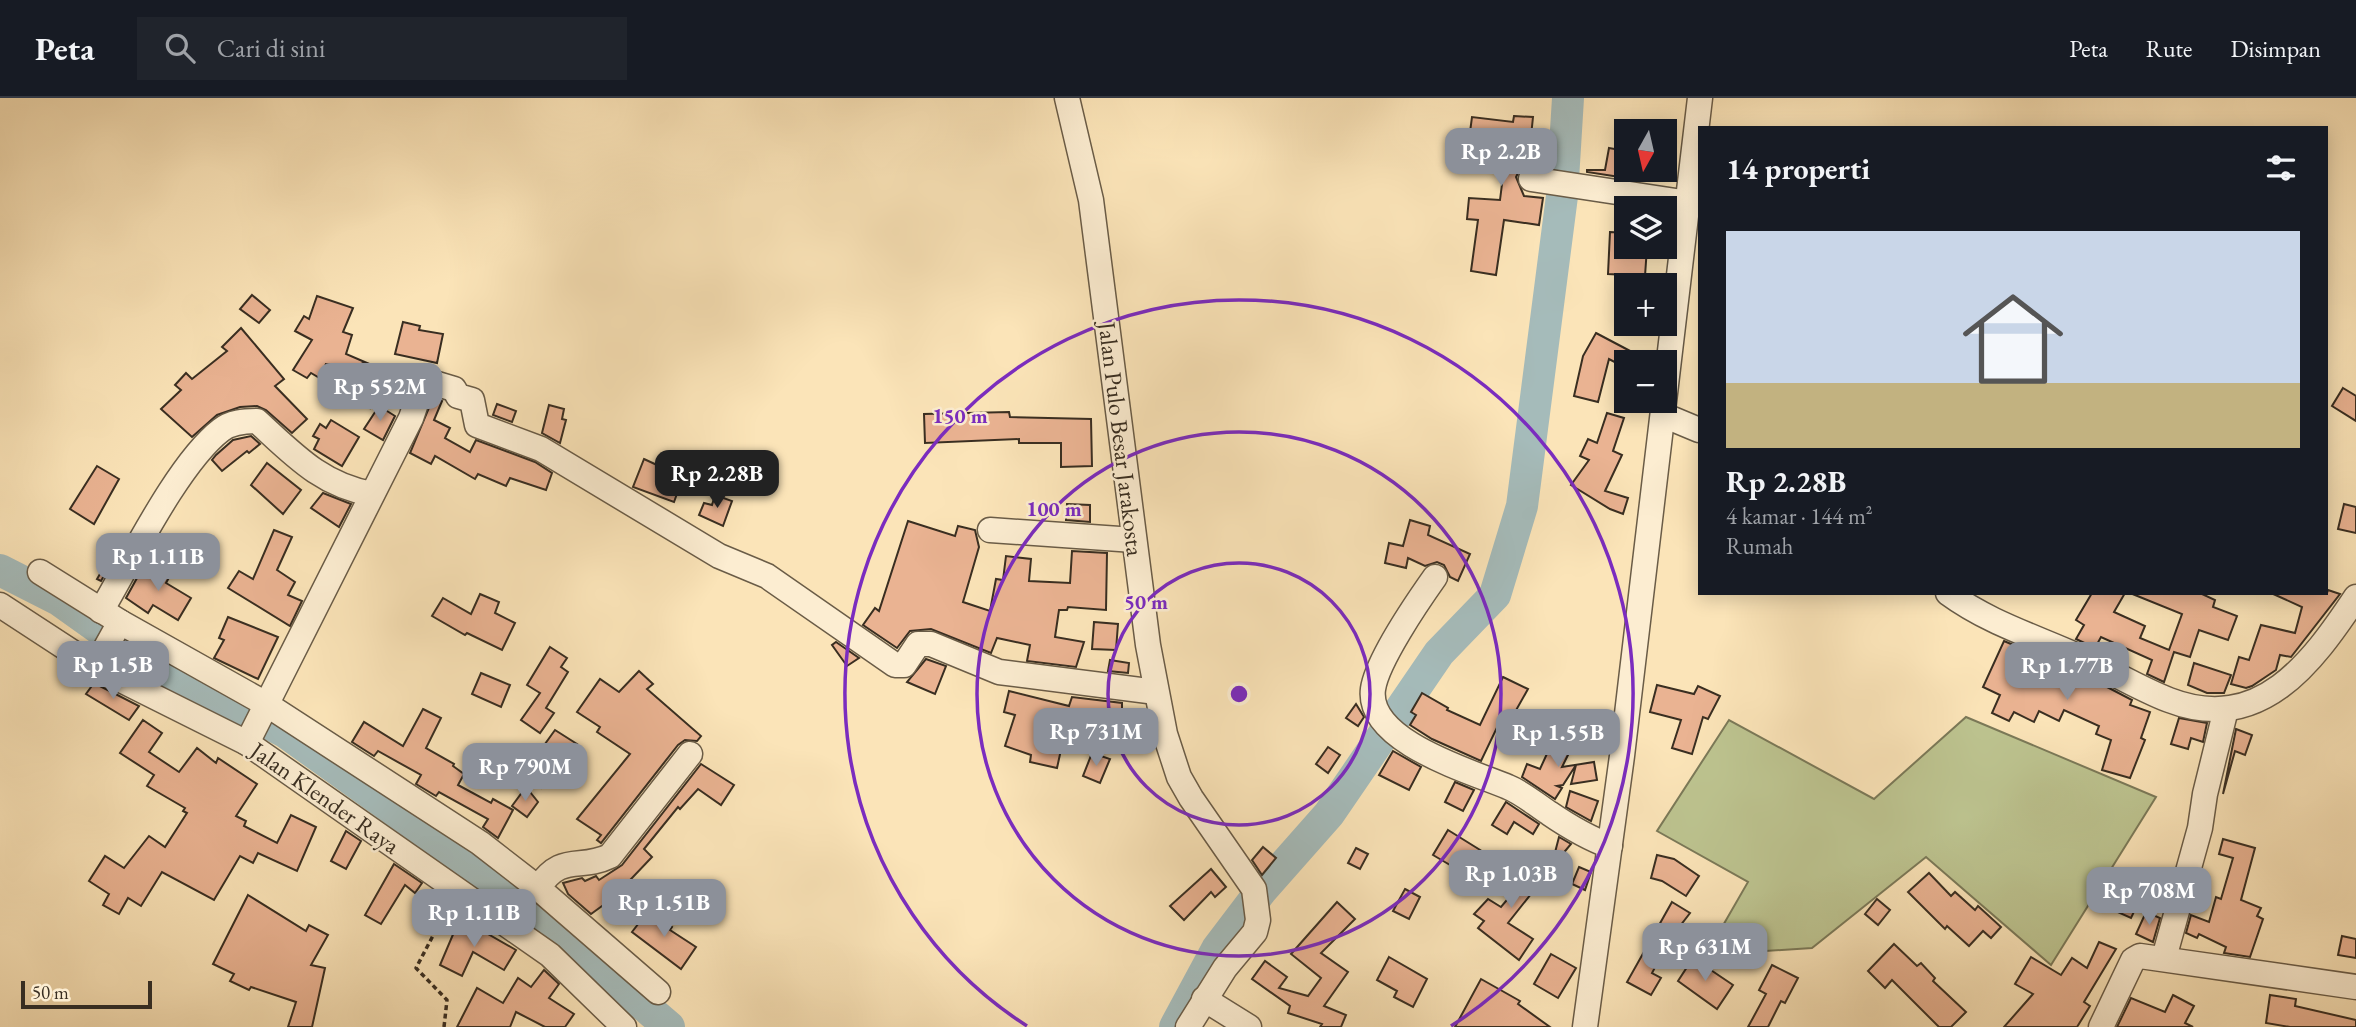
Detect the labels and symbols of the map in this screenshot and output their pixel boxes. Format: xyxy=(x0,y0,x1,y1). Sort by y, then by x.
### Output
north arrow xyxy=(1614,119,1676,182)
pin: Rp 2.2B xyxy=(1436,129,1566,188)
street label: Jalan Pulo Besar Jarakosta xyxy=(1091,318,1151,558)
pin: Rp 552M xyxy=(315,364,445,423)
text: 150 m xyxy=(932,402,988,429)
pin: Rp 2.28B xyxy=(645,450,789,510)
text: 100 m xyxy=(1026,495,1082,522)
pin: Rp 1.11B xyxy=(86,533,230,593)
text: 50 m xyxy=(1124,588,1168,615)
pin: Rp 1.5B xyxy=(48,642,178,701)
pin: Rp 1.77B xyxy=(1995,642,2139,702)
centre of rings xyxy=(1227,682,1251,706)
pin: Rp 731M xyxy=(1031,708,1161,768)
pin: Rp 1.55B xyxy=(1486,710,1630,769)
street label: Jalan Klender Raya xyxy=(243,734,406,861)
pin: Rp 790M xyxy=(460,744,590,803)
pin: Rp 1.03B xyxy=(1439,850,1583,910)
pin: Rp 708M xyxy=(2084,868,2214,927)
pin: Rp 1.51B xyxy=(592,880,736,939)
pin: Rp 1.11B xyxy=(402,890,546,949)
pin: Rp 631M xyxy=(1640,924,1770,983)
scale bar xyxy=(21,978,152,1010)

